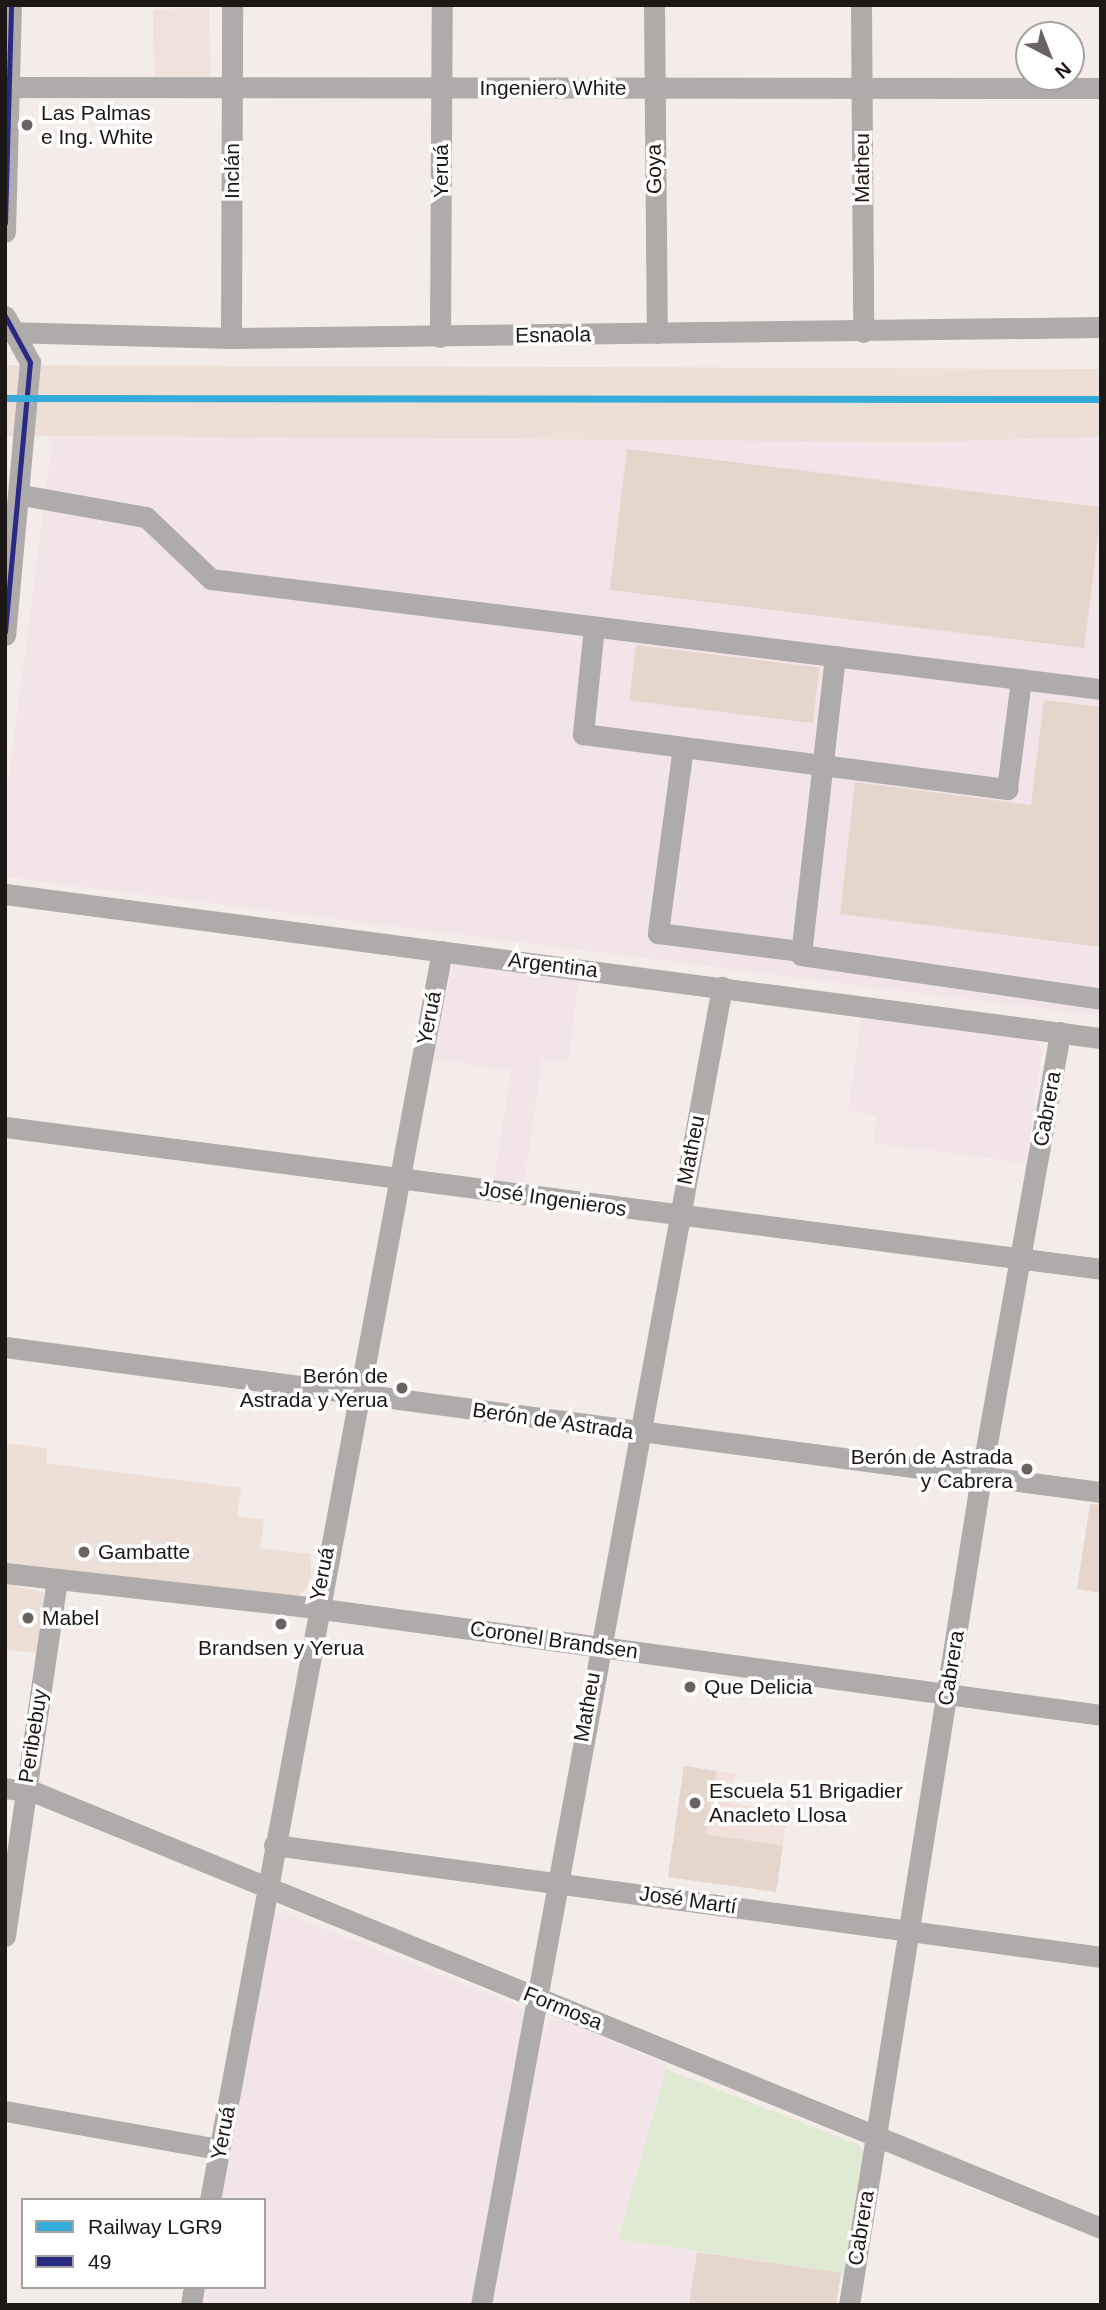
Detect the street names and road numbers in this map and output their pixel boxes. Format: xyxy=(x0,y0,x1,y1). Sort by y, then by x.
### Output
street label: Ingeniero White xyxy=(479,75,627,101)
street label: Matheu xyxy=(849,133,875,203)
street label: Inclán xyxy=(219,143,245,199)
street label: Yeruá xyxy=(428,144,454,198)
street label: Goya xyxy=(641,144,667,194)
street label: Esnaola xyxy=(515,322,591,348)
street label: Argentina xyxy=(507,947,599,983)
street label: Yeruá xyxy=(411,989,447,1047)
street label: Cabrera xyxy=(1028,1069,1066,1149)
street label: Matheu xyxy=(672,1113,710,1187)
street label: José Ingenieros xyxy=(478,1176,628,1222)
street label: Berón de Astrada xyxy=(470,1397,636,1445)
street label: Yeruá xyxy=(304,1545,340,1603)
street label: Coronel Brandsen xyxy=(468,1616,640,1664)
street label: Cabrera xyxy=(933,1629,969,1707)
street label: Matheu xyxy=(569,1670,605,1744)
street label: Peribebuy xyxy=(13,1687,53,1785)
street label: José Martí xyxy=(638,1881,738,1919)
street label: Formosa xyxy=(520,1981,606,2035)
street label: Yeruá xyxy=(205,2104,241,2162)
street label: Cabrera xyxy=(843,2189,879,2267)

